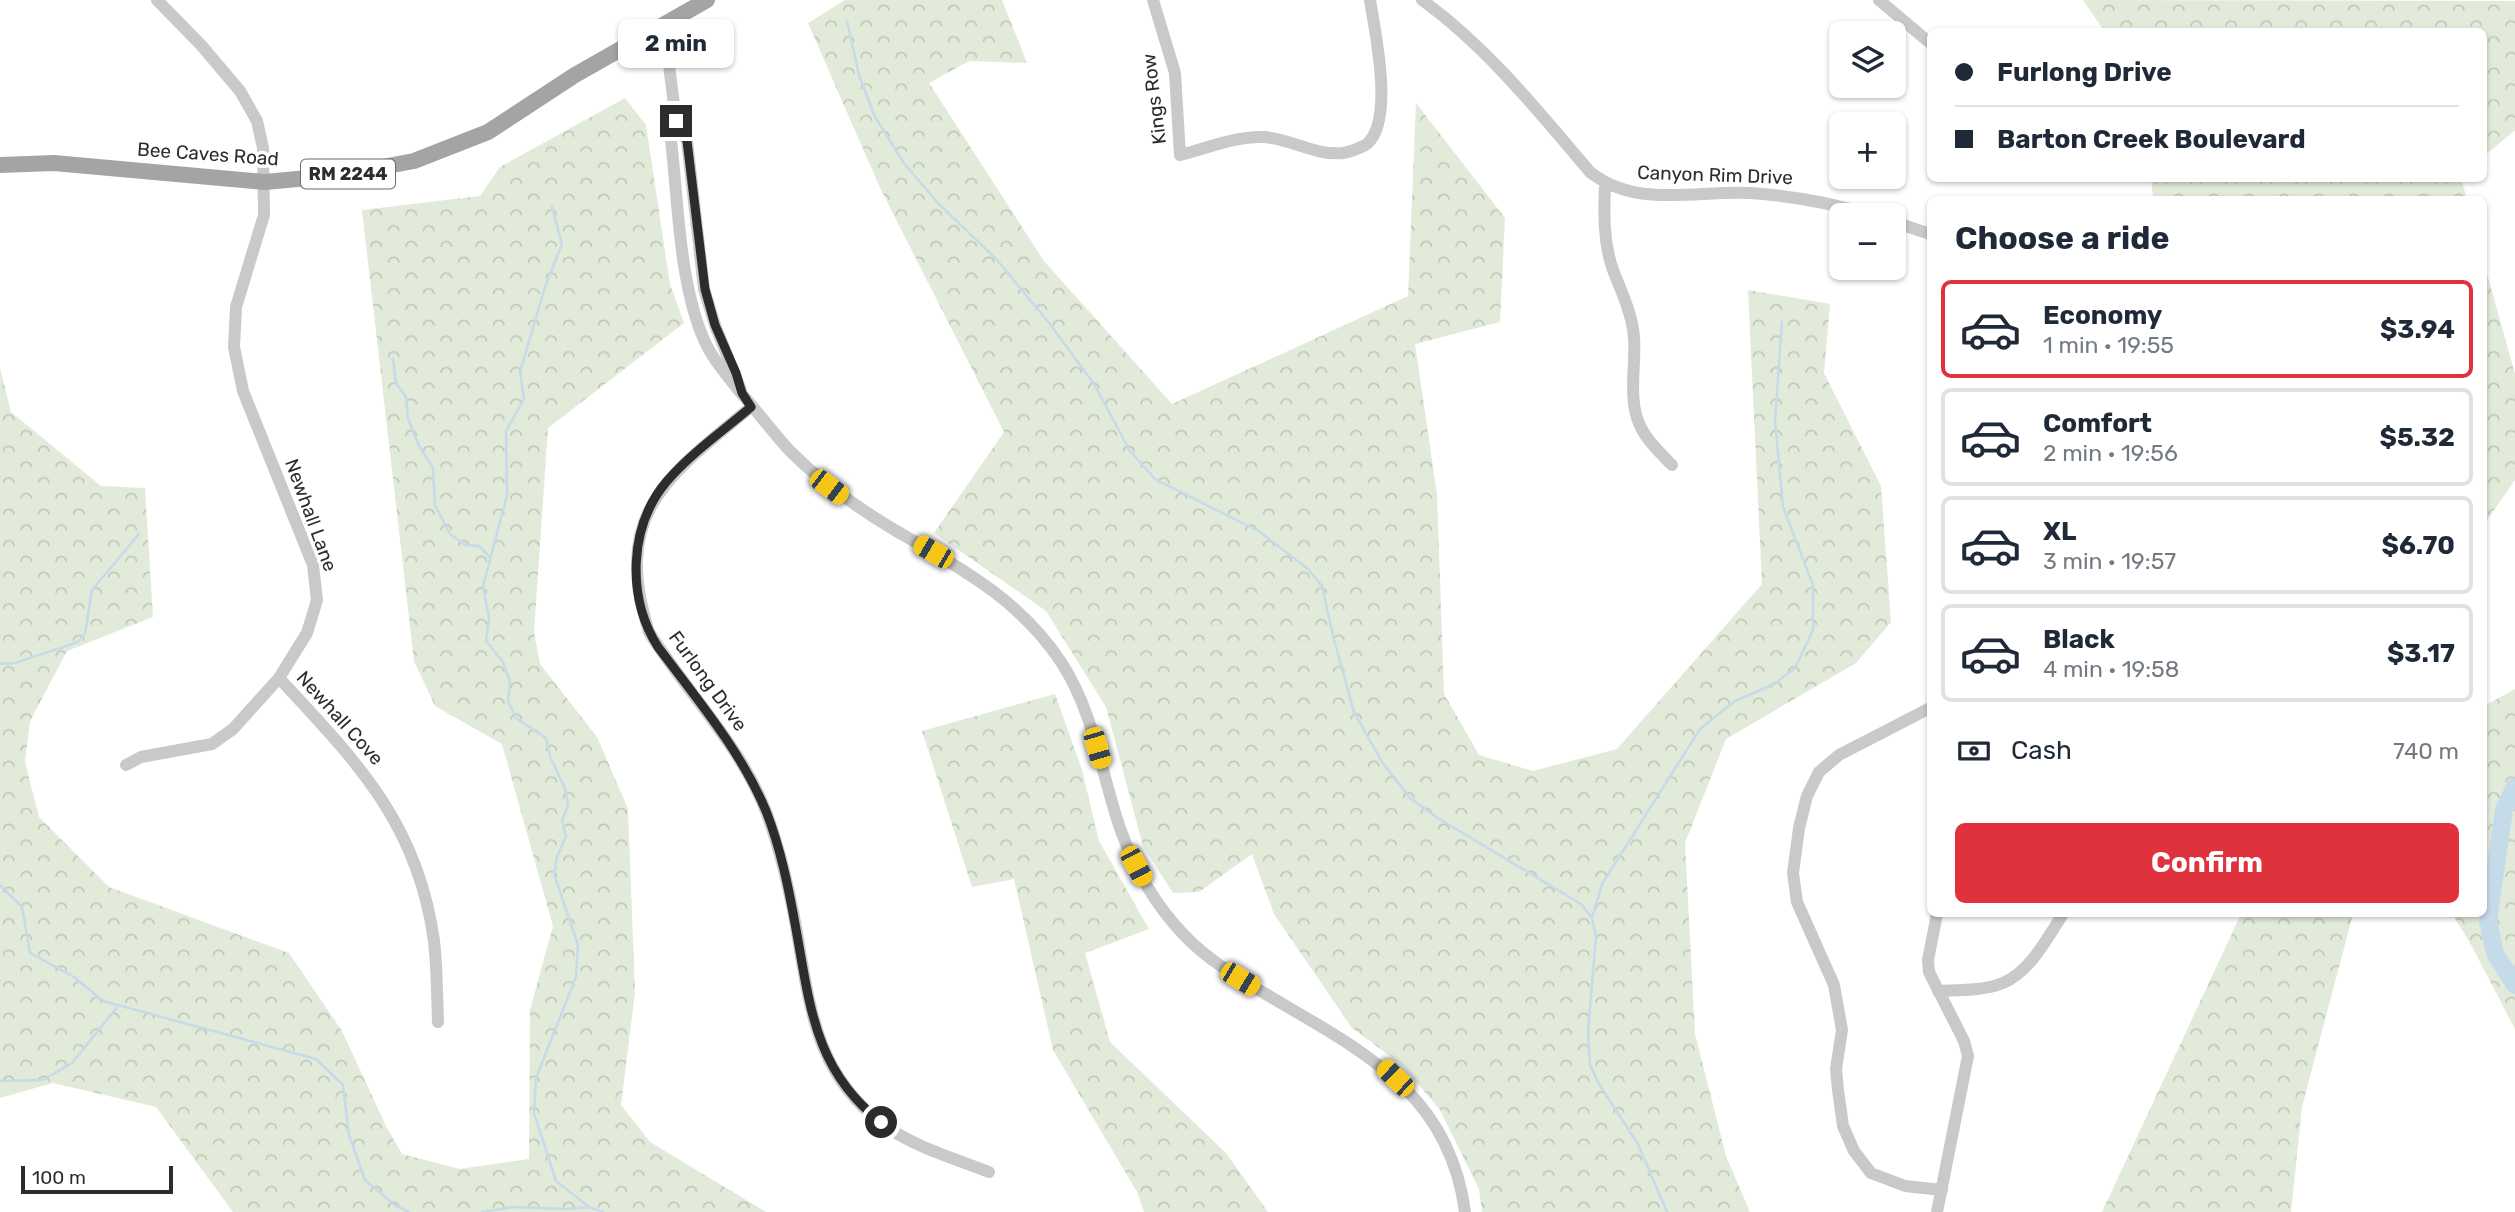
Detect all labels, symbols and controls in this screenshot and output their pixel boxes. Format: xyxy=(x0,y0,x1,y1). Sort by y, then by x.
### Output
callout: 2 min xyxy=(618,19,734,68)
map controls xyxy=(1829,21,1906,280)
button: layers xyxy=(1829,21,1906,98)
text: 2 min xyxy=(645,29,707,57)
street label: Kings Row xyxy=(1137,52,1171,146)
text: Furlong Drive xyxy=(1997,57,2172,88)
route end xyxy=(660,105,692,137)
button: + xyxy=(1829,112,1906,189)
text: Barton Creek Boulevard xyxy=(1997,124,2306,155)
street label: Bee Caves Road xyxy=(136,138,280,170)
road number: RM 2244 xyxy=(301,160,395,188)
street label: Canyon Rim Drive xyxy=(1637,161,1793,189)
button: − xyxy=(1829,203,1906,280)
text: Choose a ride xyxy=(1955,219,2169,257)
icon: car xyxy=(1959,298,2022,361)
text: Economy xyxy=(2043,300,2162,331)
text: $3.94 xyxy=(2380,314,2455,345)
text: 1 min · 19:55 xyxy=(2043,331,2174,359)
icon: car xyxy=(1959,406,2022,469)
text: Comfort xyxy=(2043,408,2152,439)
text: $5.32 xyxy=(2380,422,2455,453)
text: 2 min · 19:56 xyxy=(2043,439,2178,467)
street label: Newhall Lane xyxy=(280,456,342,574)
car xyxy=(806,466,853,508)
icon: car xyxy=(1959,514,2022,577)
text: XL xyxy=(2043,516,2076,547)
text: $6.70 xyxy=(2382,530,2455,561)
car xyxy=(910,532,957,572)
text: 3 min · 19:57 xyxy=(2043,547,2176,575)
icon: car xyxy=(1959,622,2022,685)
text: Black xyxy=(2043,624,2115,655)
street label: Furlong Drive xyxy=(664,626,752,736)
text: $3.17 xyxy=(2387,638,2455,669)
text: 4 min · 19:58 xyxy=(2043,655,2179,683)
street label: Newhall Cove xyxy=(292,666,388,770)
car xyxy=(1082,725,1113,771)
icon: cash xyxy=(1955,732,1993,770)
text: Cash xyxy=(2011,735,2072,766)
text: 740 m xyxy=(2393,737,2459,765)
button: Confirm xyxy=(1955,823,2459,903)
car xyxy=(1117,843,1156,889)
car xyxy=(1217,959,1264,999)
car xyxy=(1373,1056,1418,1100)
route start xyxy=(865,1106,897,1138)
scale bar xyxy=(21,1163,173,1195)
text: 100 m xyxy=(32,1166,86,1189)

